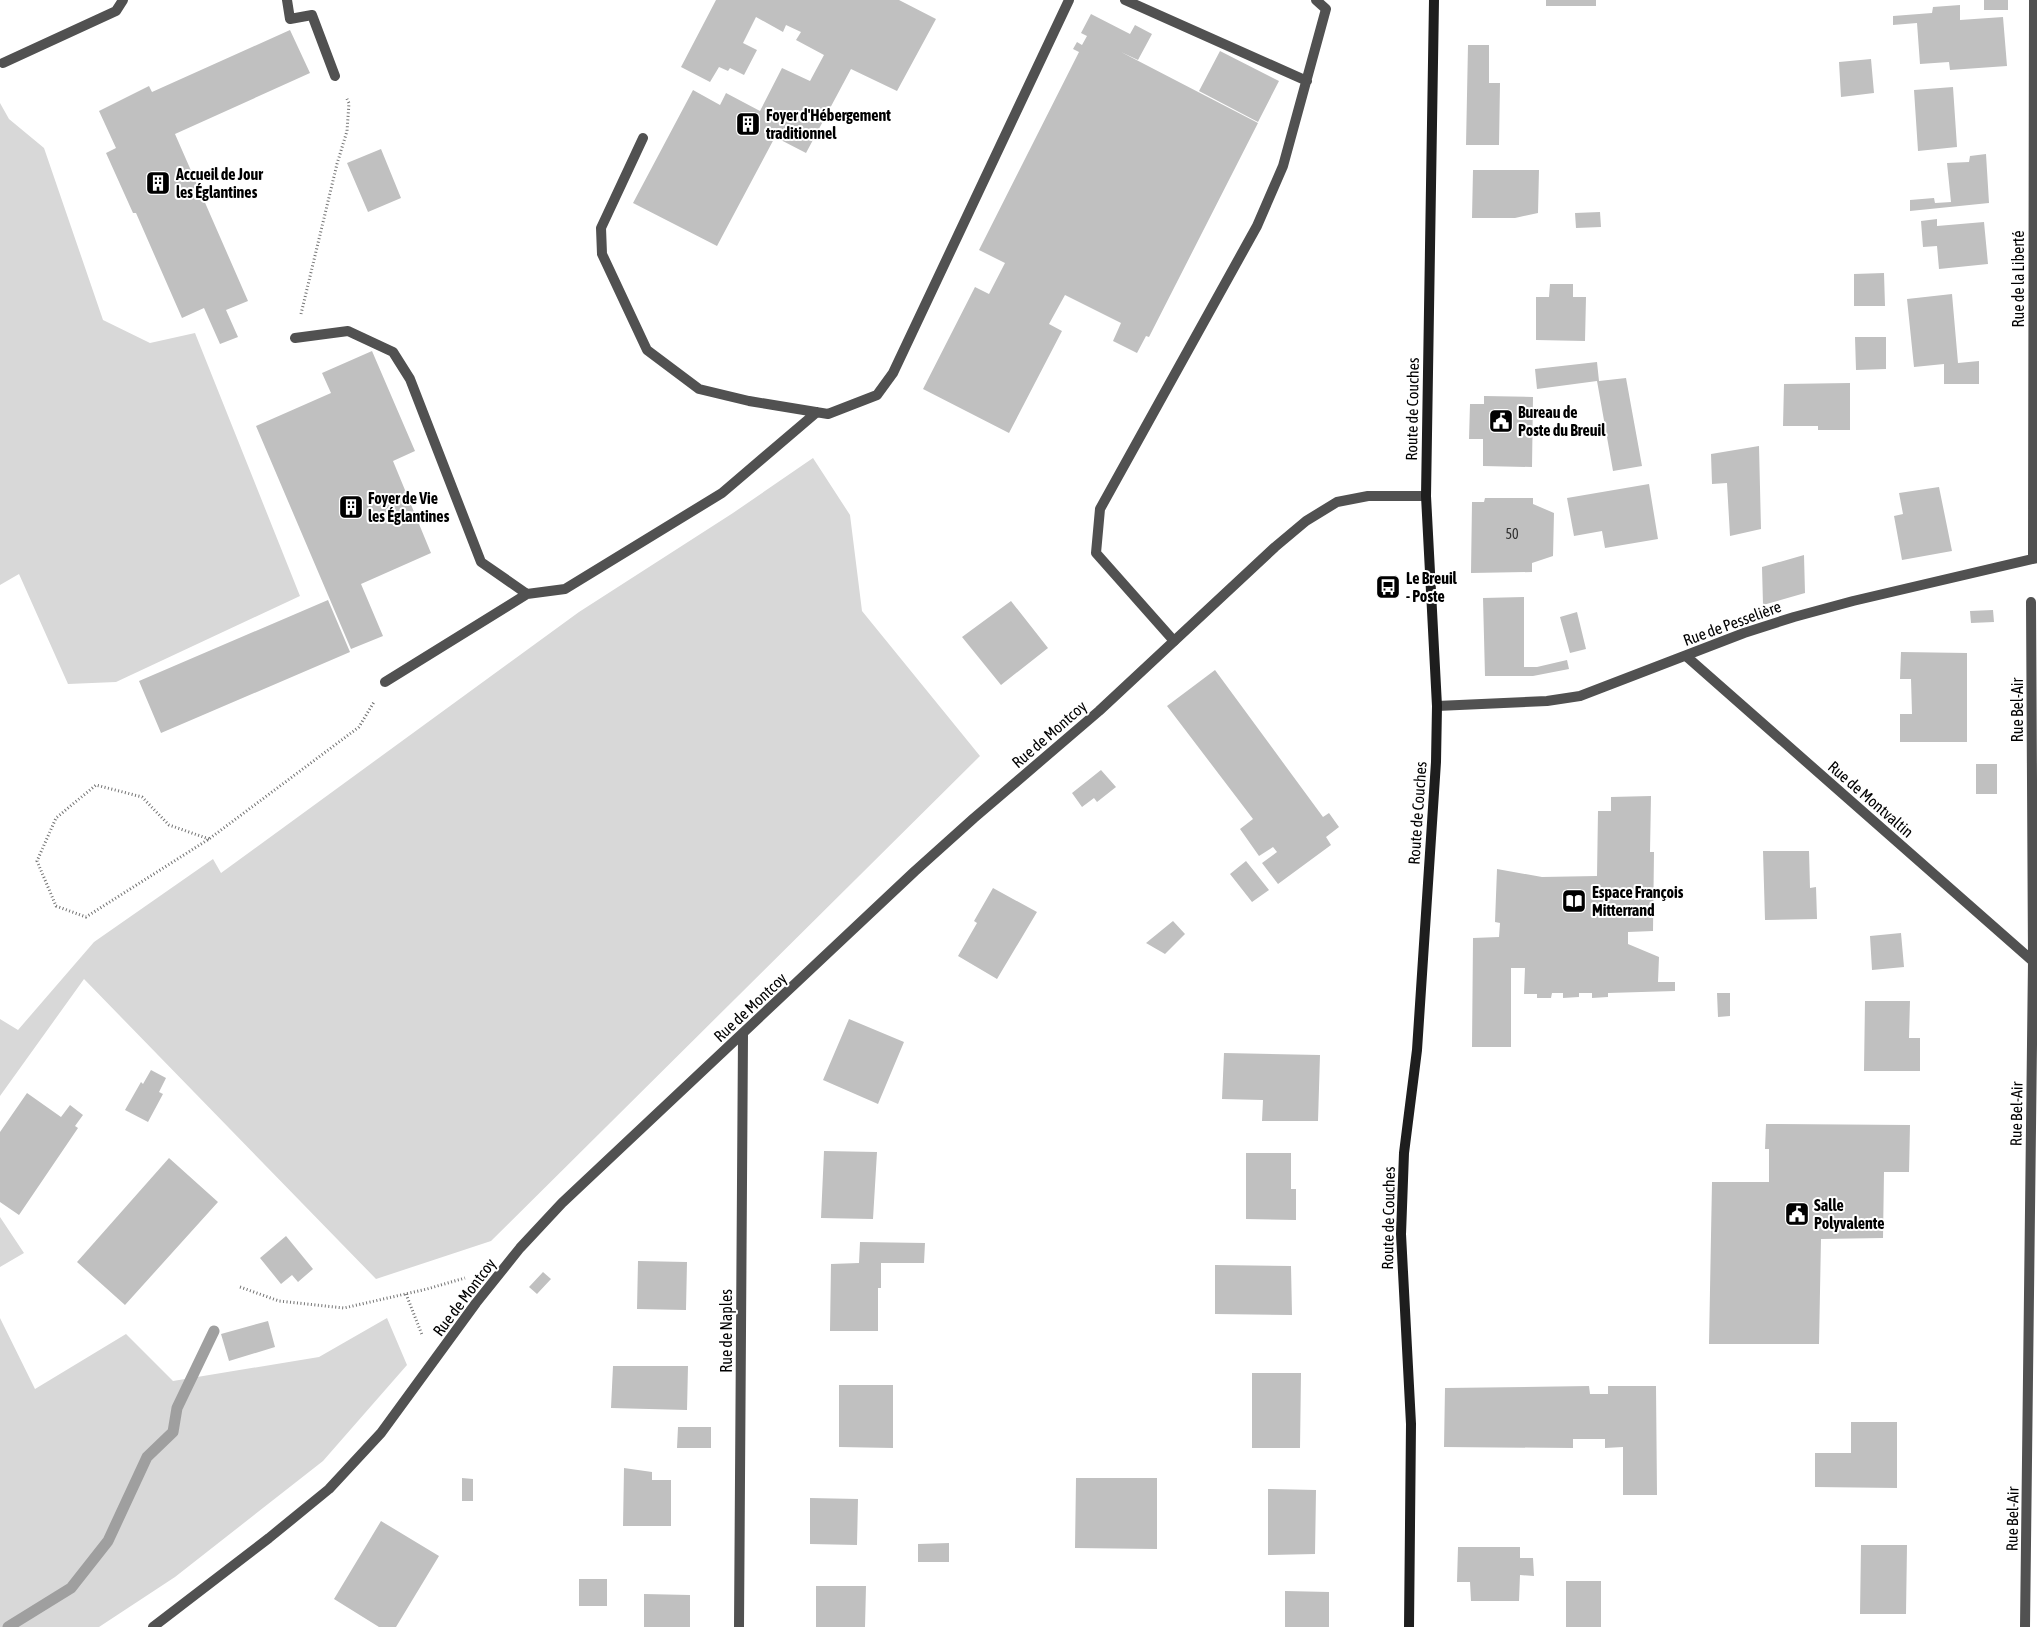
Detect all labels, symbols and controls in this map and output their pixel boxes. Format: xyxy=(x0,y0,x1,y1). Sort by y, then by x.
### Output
place label: Foyer d'Hébergement traditionnel xyxy=(765,106,891,142)
building icon: Foyer d'Hébergement traditionnel xyxy=(735,111,761,137)
place label: Accueil de Jour les Églantines xyxy=(175,165,263,201)
building icon: Accueil de Jour les Églantines xyxy=(145,170,171,196)
street label: Rue de la Liberté xyxy=(2009,230,2027,328)
street label: Route de Couches xyxy=(1402,357,1422,461)
place label: Bureau de Poste du Breuil xyxy=(1518,403,1606,439)
public building icon: Bureau de Poste du Breuil xyxy=(1488,408,1514,434)
place label: Foyer de Vie les Églantines xyxy=(368,489,450,525)
building icon: Foyer de Vie les Églantines xyxy=(338,494,364,520)
house number: 50 xyxy=(1505,526,1519,542)
place label: Le Breuil - Poste xyxy=(1406,569,1458,605)
bus stop icon: Le Breuil - Poste xyxy=(1375,574,1401,600)
street label: Rue de Pesselière xyxy=(1681,597,1783,649)
street label: Rue Bel-Air xyxy=(2008,677,2026,742)
street label: Rue de Montcoy xyxy=(1008,697,1091,772)
street label: Rue de Montvaltin xyxy=(1825,757,1917,841)
street label: Route de Couches xyxy=(1404,761,1430,865)
place label: Espace François Mitterrand xyxy=(1592,883,1684,919)
library icon: Espace François Mitterrand xyxy=(1561,888,1587,914)
street label: Rue de Montcoy xyxy=(710,969,791,1046)
street label: Rue Bel-Air xyxy=(2006,1081,2026,1146)
street label: Route de Couches xyxy=(1378,1166,1398,1270)
place label: Salle Polyvalente xyxy=(1814,1196,1885,1232)
public building icon: Salle Polyvalente xyxy=(1784,1201,1810,1227)
street label: Rue de Montcoy xyxy=(429,1254,500,1340)
street label: Rue de Naples xyxy=(717,1289,736,1373)
street label: Rue Bel-Air xyxy=(2002,1486,2022,1551)

